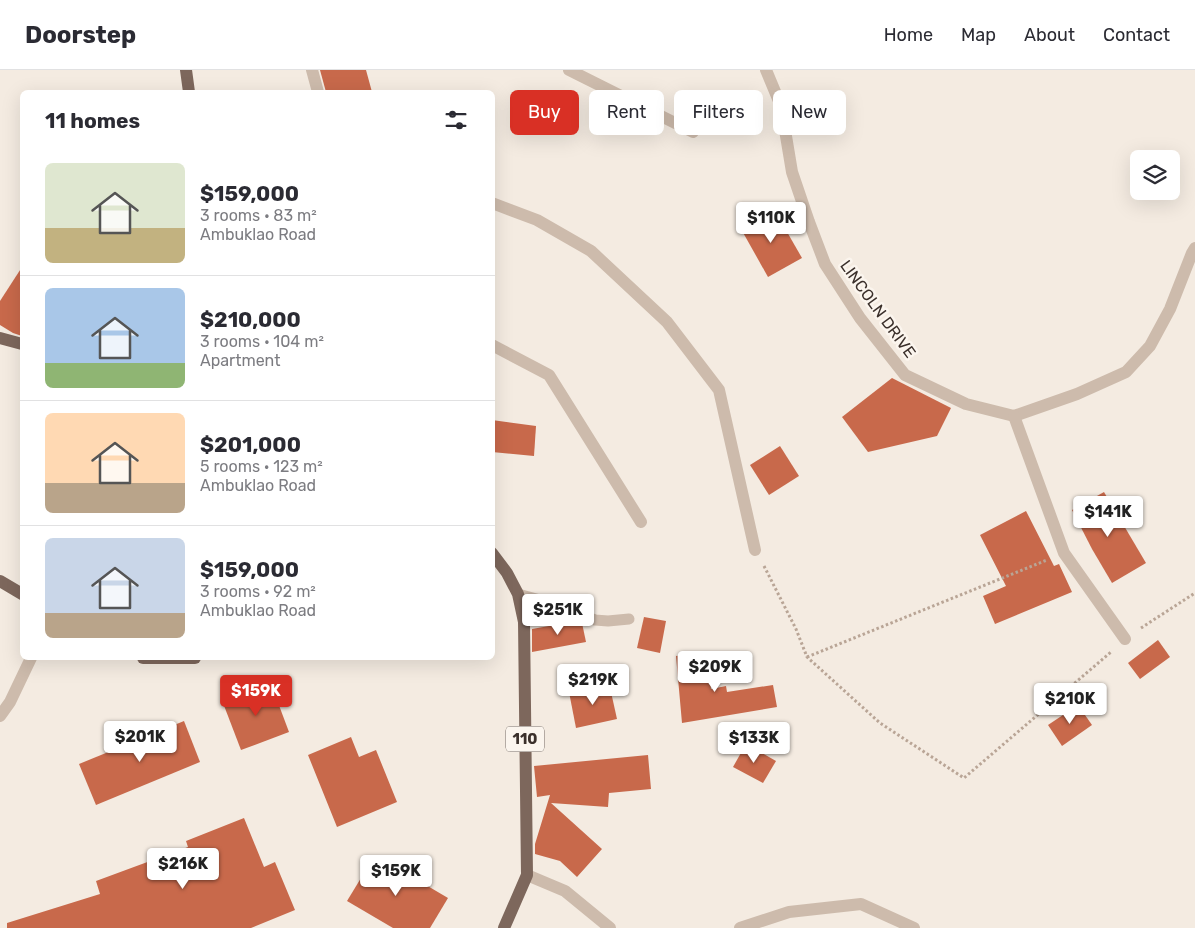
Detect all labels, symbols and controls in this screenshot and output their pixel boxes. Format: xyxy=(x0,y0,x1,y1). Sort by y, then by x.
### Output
text: Doorstep xyxy=(25,21,136,49)
text: Home xyxy=(884,24,933,46)
text: Map xyxy=(961,24,996,46)
text: About xyxy=(1024,24,1075,46)
text: Contact xyxy=(1103,24,1170,46)
chip: Buy xyxy=(510,90,579,135)
chip: Rent xyxy=(589,90,664,135)
chip: Filters xyxy=(674,90,763,135)
chip: New xyxy=(773,90,846,135)
icon: filters xyxy=(442,106,470,134)
text: 11 homes xyxy=(45,108,140,133)
map controls xyxy=(1130,150,1180,200)
button: layers xyxy=(1130,150,1180,200)
text: $159,000 xyxy=(200,181,299,206)
icon: home xyxy=(85,183,145,243)
pin: $110K xyxy=(736,202,806,244)
text: 3 rooms · 83 m² xyxy=(200,206,317,225)
text: $110K xyxy=(747,208,795,227)
text: Ambuklao Road xyxy=(200,225,316,244)
street label: LINCOLN DRIVE xyxy=(836,256,920,362)
text: $210,000 xyxy=(200,307,301,332)
icon: home xyxy=(85,308,145,368)
text: 3 rooms · 104 m² xyxy=(200,332,324,351)
text: Apartment xyxy=(200,351,280,370)
text: $201,000 xyxy=(200,432,301,457)
icon: home xyxy=(85,433,145,493)
text: 5 rooms · 123 m² xyxy=(200,457,323,476)
text: Ambuklao Road xyxy=(200,476,316,495)
pin: $141K xyxy=(1073,496,1143,538)
text: $141K xyxy=(1084,502,1132,521)
text: $159,000 xyxy=(200,557,299,582)
icon: home xyxy=(85,558,145,618)
text: 3 rooms · 92 m² xyxy=(200,582,316,601)
pin: $251K xyxy=(523,594,593,636)
text: $251K xyxy=(533,600,583,619)
text: Ambuklao Road xyxy=(200,601,316,620)
pin: $209K xyxy=(680,650,750,693)
text: $209K xyxy=(689,657,741,676)
pin: $219K xyxy=(558,664,628,706)
text: $219K xyxy=(568,670,618,689)
pin: $159K xyxy=(221,674,291,717)
text: $159K xyxy=(231,681,281,700)
pin: $210K xyxy=(1035,682,1105,725)
text: $210K xyxy=(1045,689,1095,708)
pin: $201K xyxy=(105,720,175,763)
pin: $133K xyxy=(719,722,789,764)
road number: 110 xyxy=(506,726,544,752)
text: $201K xyxy=(115,727,165,746)
text: $133K xyxy=(729,728,779,747)
pin: $216K xyxy=(148,848,218,890)
text: $216K xyxy=(158,854,208,873)
pin: $159K xyxy=(361,854,431,897)
text: $159K xyxy=(371,861,421,880)

